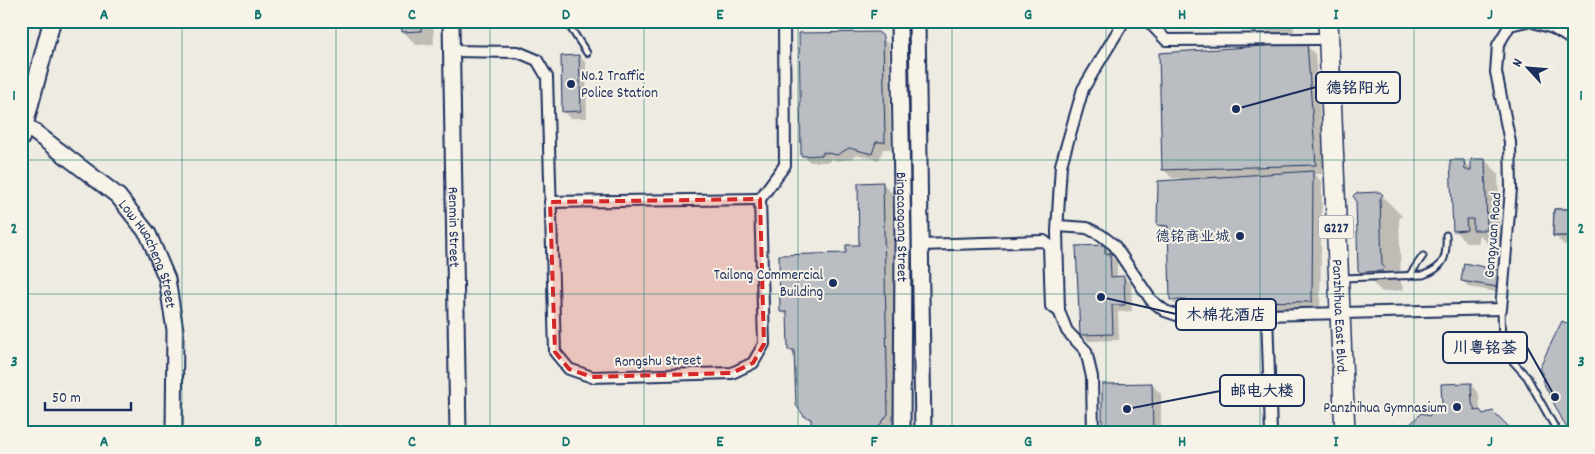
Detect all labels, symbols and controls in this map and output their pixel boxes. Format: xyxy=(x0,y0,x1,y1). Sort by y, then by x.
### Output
text: A xyxy=(100,4,109,27)
text: B xyxy=(254,4,262,27)
text: C xyxy=(408,4,416,27)
text: D xyxy=(562,4,571,27)
text: E xyxy=(716,4,724,27)
text: F xyxy=(870,4,878,27)
text: G xyxy=(1024,4,1032,27)
text: H xyxy=(1178,4,1186,27)
text: I xyxy=(1334,4,1340,27)
text: J xyxy=(1487,4,1493,27)
north arrow xyxy=(1502,42,1552,92)
text: N xyxy=(1508,56,1529,71)
place label: No.2 Traffic Police Station xyxy=(581,66,658,105)
callout: 德铭阳光 xyxy=(1316,72,1400,103)
marker: No.2 Traffic Police Station xyxy=(565,78,577,90)
text: 德铭阳光 xyxy=(1326,78,1390,101)
text: 1 xyxy=(12,85,16,108)
text: 1 xyxy=(1579,85,1583,108)
street label: Bingcaogang Street xyxy=(889,172,912,283)
street label: Renmin Street xyxy=(441,186,464,268)
street label: Gongyuan Road xyxy=(1479,192,1509,279)
street label: Low Huacheng Street xyxy=(112,196,181,311)
road number: G227 xyxy=(1318,216,1354,238)
text: 2 xyxy=(11,218,18,241)
text: 2 xyxy=(1578,218,1585,241)
place label: 德铭商业城 xyxy=(1155,227,1230,249)
marker: 德铭商业城 xyxy=(1234,230,1246,242)
street label: Panzhihua East Blvd. xyxy=(1325,259,1352,375)
place label: Tailong Commercial Building xyxy=(714,265,823,304)
marker: Tailong Commercial Building xyxy=(827,277,839,289)
callout: 木棉花酒店 xyxy=(1176,299,1276,330)
text: 木棉花酒店 xyxy=(1186,305,1266,328)
callout: 川粤铭荟 xyxy=(1443,332,1527,363)
text: 川粤铭荟 xyxy=(1453,338,1517,361)
street label: Rongshu Street xyxy=(614,350,702,374)
text: 3 xyxy=(10,351,18,374)
text: 3 xyxy=(1577,351,1585,374)
callout: 邮电大楼 xyxy=(1220,375,1304,406)
scale bar xyxy=(45,379,131,411)
text: 邮电大楼 xyxy=(1230,381,1294,404)
text: 50 m xyxy=(52,388,81,410)
place label: Panzhihua Gymnasium xyxy=(1323,398,1447,420)
marker: Panzhihua Gymnasium xyxy=(1451,401,1463,413)
text: A xyxy=(100,431,109,454)
text: B xyxy=(254,431,262,454)
text: C xyxy=(408,431,416,454)
text: D xyxy=(562,431,571,454)
text: E xyxy=(716,431,724,454)
text: F xyxy=(870,431,878,454)
text: G xyxy=(1024,431,1032,454)
text: H xyxy=(1178,431,1186,454)
text: I xyxy=(1334,431,1340,454)
text: J xyxy=(1487,431,1493,454)

